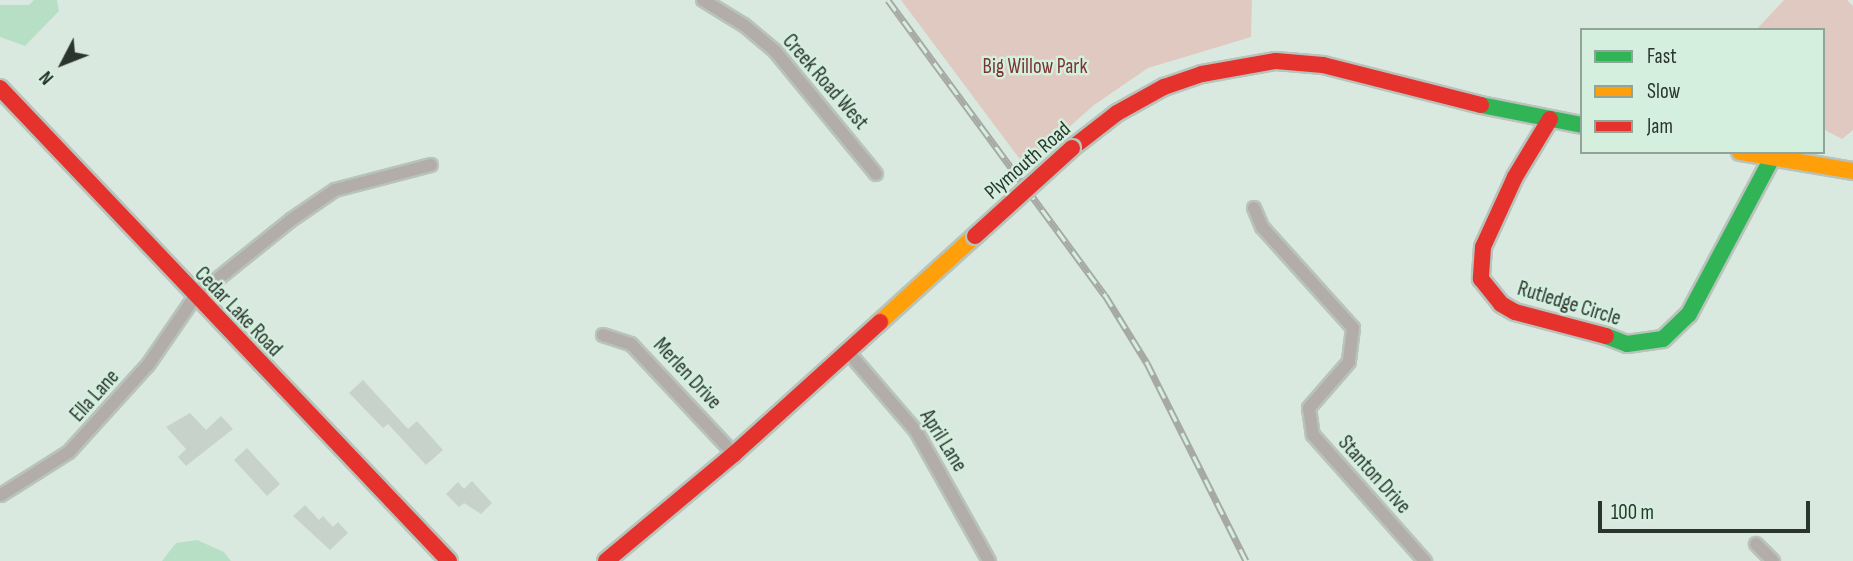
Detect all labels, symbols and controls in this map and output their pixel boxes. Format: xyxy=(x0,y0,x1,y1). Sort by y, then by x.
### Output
north arrow xyxy=(28,28,98,98)
legend xyxy=(1580,28,1825,154)
street label: Creek Road West xyxy=(777,29,873,135)
text: Fast xyxy=(1647,44,1677,69)
park label: Big Willow Park xyxy=(983,54,1087,80)
text: N xyxy=(35,66,59,89)
text: Slow xyxy=(1647,79,1680,104)
text: Jam xyxy=(1647,114,1673,139)
street label: Plymouth Road xyxy=(980,117,1076,205)
street label: Cedar Lake Road xyxy=(189,262,287,362)
street label: Rutledge Circle xyxy=(1514,276,1624,332)
street label: Merlen Drive xyxy=(648,333,726,415)
street label: Ella Lane xyxy=(65,365,125,427)
street label: April Lane xyxy=(914,405,972,477)
street label: Stanton Drive xyxy=(1332,431,1416,519)
scale bar xyxy=(1601,488,1813,532)
text: 100 m xyxy=(1611,500,1654,525)

